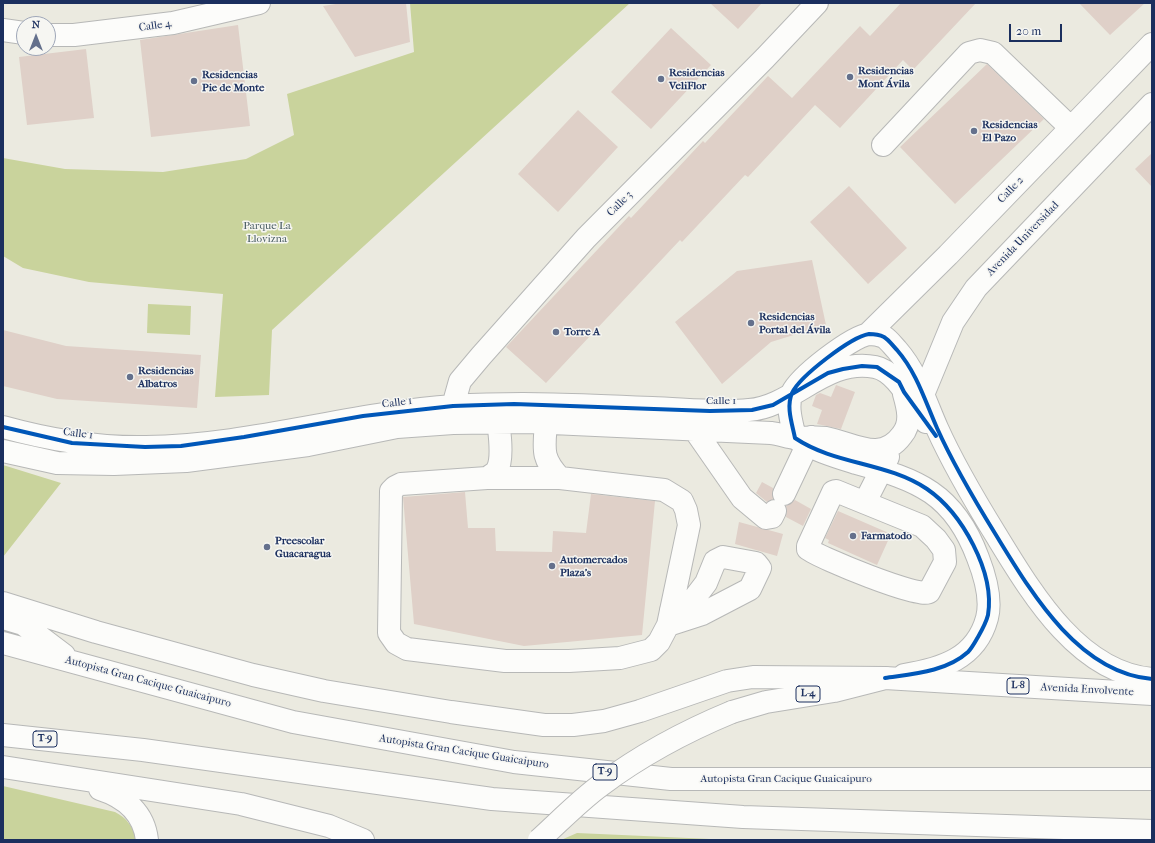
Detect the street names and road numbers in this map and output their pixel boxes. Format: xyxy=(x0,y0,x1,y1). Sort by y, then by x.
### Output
street label: Calle 4 xyxy=(138,17,172,35)
street label: Calle 2 xyxy=(995,174,1027,206)
street label: Calle 3 xyxy=(604,188,636,220)
street label: Avenida Universidad xyxy=(984,199,1062,279)
street label: Calle 1 xyxy=(706,394,736,408)
street label: Calle 1 xyxy=(381,395,413,411)
street label: Calle 1 xyxy=(62,426,94,442)
street label: Autopista Gran Cacique Guaicaipuro xyxy=(63,653,233,711)
road number: L-8 xyxy=(1007,678,1029,694)
street label: Avenida Envolvente xyxy=(1040,681,1134,699)
road number: L-4 xyxy=(796,686,820,702)
road number: T-9 xyxy=(33,731,57,747)
street label: Autopista Gran Cacique Guaicaipuro xyxy=(378,732,550,772)
road number: T-9 xyxy=(593,764,617,780)
street label: Autopista Gran Cacique Guaicaipuro xyxy=(700,772,872,786)

